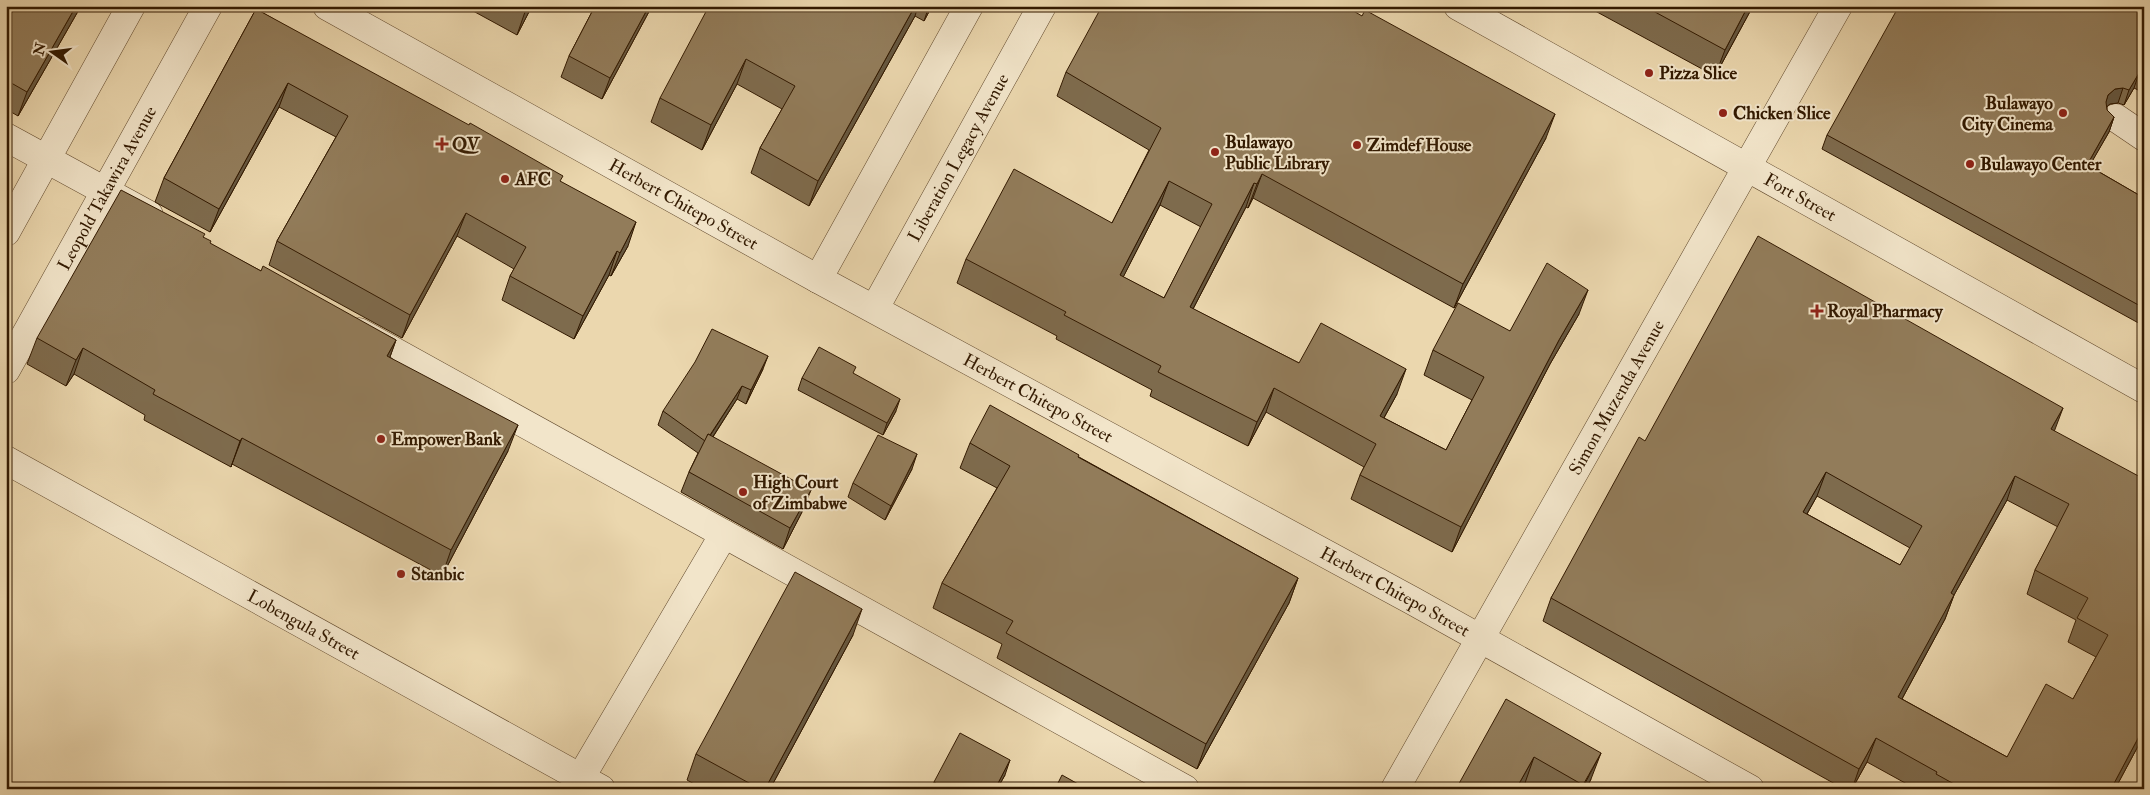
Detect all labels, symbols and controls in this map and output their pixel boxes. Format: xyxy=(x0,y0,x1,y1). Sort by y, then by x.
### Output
north arrow xyxy=(28,28,78,78)
text: N xyxy=(30,40,50,58)
place label: Pizza Slice xyxy=(1659,62,1737,85)
marker: Pizza Slice xyxy=(1643,67,1655,79)
street label: Liberation Legacy Avenue xyxy=(903,69,1015,246)
place label: Bulawayo City Cinema xyxy=(1962,92,2054,136)
street label: Leopold Takawira Avenue xyxy=(53,102,162,275)
place label: Chicken Slice xyxy=(1733,102,1831,125)
marker: Chicken Slice xyxy=(1717,107,1729,119)
marker: Bulawayo City Cinema xyxy=(2057,107,2069,119)
place label: Bulawayo Public Library xyxy=(1225,131,1330,175)
place label: QV xyxy=(452,133,481,156)
place label: Zimdef House xyxy=(1367,134,1472,157)
marker: QV xyxy=(436,138,448,150)
marker: Zimdef House xyxy=(1351,139,1363,151)
marker: Bulawayo Public Library xyxy=(1209,146,1221,158)
place label: Bulawayo Center xyxy=(1980,153,2102,176)
street label: Herbert Chitepo Street xyxy=(605,154,762,255)
marker: Bulawayo Center xyxy=(1964,158,1976,170)
place label: AFC xyxy=(514,168,551,191)
street label: Fort Street xyxy=(1760,168,1840,227)
marker: AFC xyxy=(499,173,511,185)
place label: Royal Pharmacy xyxy=(1827,300,1944,323)
marker: Royal Pharmacy xyxy=(1811,305,1823,317)
street label: Simon Muzenda Avenue xyxy=(1564,316,1670,479)
street label: Herbert Chitepo Street xyxy=(959,349,1117,449)
place label: Empower Bank xyxy=(391,428,502,451)
marker: Empower Bank xyxy=(375,433,387,445)
place label: High Court of Zimbabwe xyxy=(753,471,847,515)
marker: High Court of Zimbabwe xyxy=(737,486,749,498)
street label: Herbert Chitepo Street xyxy=(1316,542,1474,642)
place label: Stanbic xyxy=(411,563,465,586)
marker: Stanbic xyxy=(395,568,407,580)
street label: Lobengula Street xyxy=(243,585,364,665)

